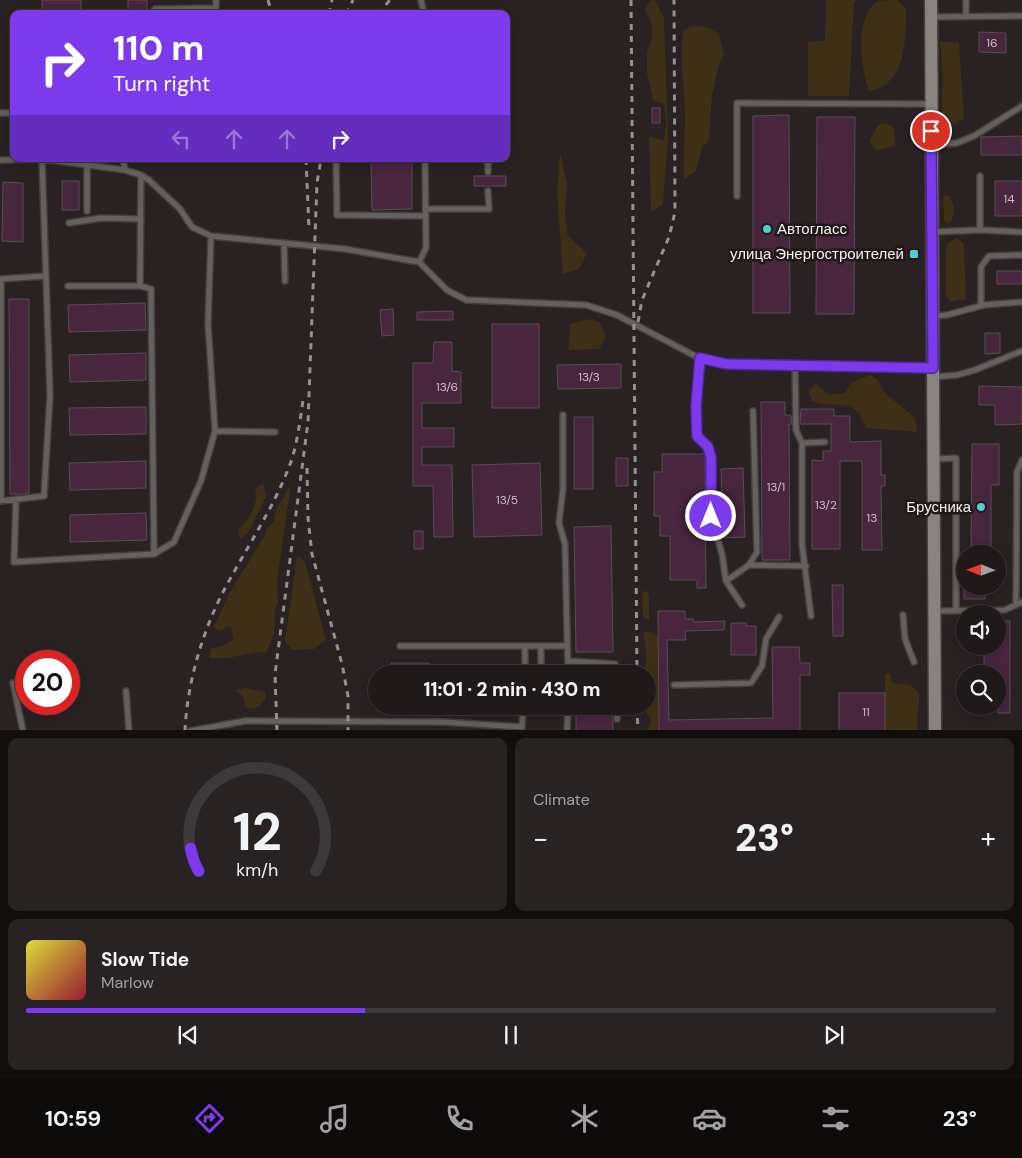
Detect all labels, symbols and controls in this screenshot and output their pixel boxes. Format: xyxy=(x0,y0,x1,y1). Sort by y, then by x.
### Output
text: 110 m xyxy=(113,25,204,71)
icon: right xyxy=(30,30,95,95)
house number: 16 xyxy=(986,35,998,51)
text: Turn right xyxy=(113,69,210,98)
pin xyxy=(910,110,952,152)
icon: arrive xyxy=(917,117,945,145)
icon: left xyxy=(167,125,195,153)
icon: ahead xyxy=(220,125,248,153)
icon: ahead xyxy=(273,125,301,153)
icon: right xyxy=(326,125,354,153)
house number: 14 xyxy=(1003,191,1015,207)
place label: Автогласс xyxy=(777,219,847,239)
marker: Автогласс xyxy=(761,223,773,235)
place label: улица Энергостроителей xyxy=(730,244,904,264)
marker: улица Энергостроителей xyxy=(908,248,920,260)
house number: 13/3 xyxy=(578,369,600,385)
house number: 13/6 xyxy=(436,379,458,395)
house number: 13/1 xyxy=(767,479,785,495)
position arrow xyxy=(684,489,736,541)
house number: 13/5 xyxy=(496,492,518,508)
house number: 13/2 xyxy=(815,497,837,513)
place label: Брусника xyxy=(906,497,972,517)
marker: Брусника xyxy=(975,501,987,513)
house number: 13 xyxy=(867,510,877,526)
north arrow xyxy=(956,545,1006,595)
map controls xyxy=(956,545,1006,715)
button: sound xyxy=(956,605,1006,655)
speed limit sign: 20 xyxy=(15,650,80,715)
button: search xyxy=(956,665,1006,715)
text: 11:01 · 2 min · 430 m xyxy=(424,677,600,702)
house number: 11 xyxy=(862,704,870,720)
text: Climate xyxy=(533,789,590,810)
text: 12 xyxy=(233,798,282,866)
text: 23° xyxy=(735,813,794,863)
text: − xyxy=(533,820,548,857)
text: + xyxy=(981,820,996,857)
text: km/h xyxy=(236,858,279,882)
text: Slow Tide xyxy=(101,947,189,972)
text: Marlow xyxy=(101,972,154,993)
icon: previous xyxy=(174,1021,202,1049)
icon: pause xyxy=(497,1021,525,1049)
icon: next xyxy=(820,1021,848,1049)
icon: directions xyxy=(192,1101,227,1136)
icon: music xyxy=(317,1101,352,1136)
icon: phone xyxy=(442,1101,477,1136)
icon: climate xyxy=(567,1101,602,1136)
icon: car xyxy=(692,1101,727,1136)
icon: filters xyxy=(818,1101,853,1136)
text: 10:59 xyxy=(45,1104,101,1133)
text: 23° xyxy=(943,1104,977,1133)

